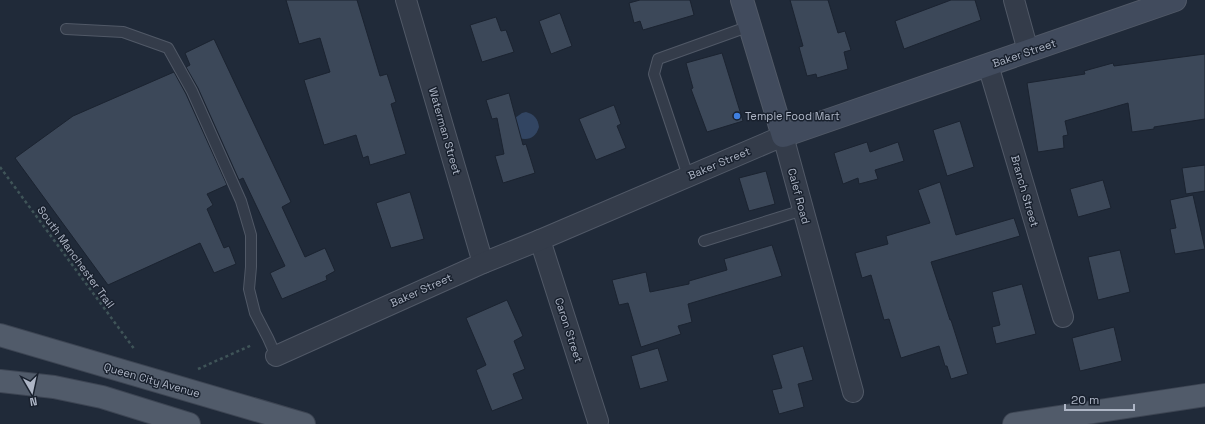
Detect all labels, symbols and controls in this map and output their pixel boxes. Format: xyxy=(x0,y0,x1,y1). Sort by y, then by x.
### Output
street label: Baker Street xyxy=(990,36,1058,70)
street label: Waterman Street xyxy=(426,86,464,176)
place label: Temple Food Mart xyxy=(745,109,840,123)
marker: Temple Food Mart xyxy=(732,111,742,121)
street label: Baker Street xyxy=(686,144,752,182)
street label: Branch Street xyxy=(1008,153,1042,229)
street label: Calef Road xyxy=(785,167,813,225)
street label: South Manchester Trail xyxy=(34,203,118,311)
street label: Baker Street xyxy=(388,270,454,310)
street label: Caron Street xyxy=(552,296,586,364)
street label: Queen City Avenue xyxy=(102,360,202,400)
north arrow xyxy=(12,372,52,412)
scale bar xyxy=(1065,386,1134,412)
text: 20 m xyxy=(1071,392,1099,408)
text: N xyxy=(29,394,38,409)

